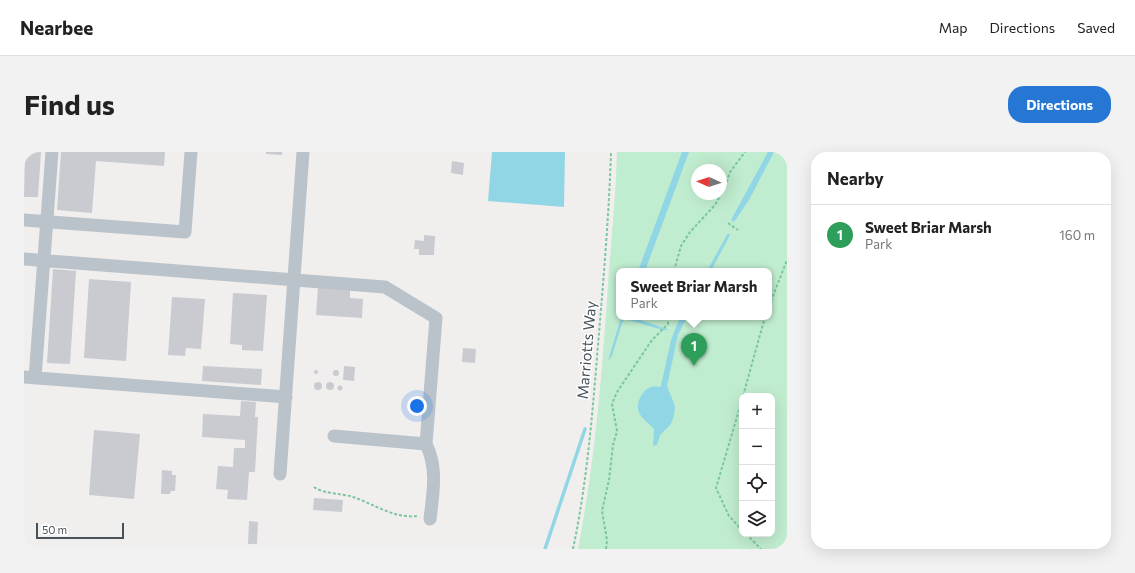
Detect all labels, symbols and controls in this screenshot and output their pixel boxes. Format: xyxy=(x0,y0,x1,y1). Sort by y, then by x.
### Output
text: Nearbee xyxy=(20,16,93,39)
text: Map xyxy=(939,19,968,36)
text: Directions xyxy=(990,19,1055,36)
text: Saved xyxy=(1077,19,1115,36)
button: Directions xyxy=(1008,86,1111,123)
text: Find us xyxy=(24,87,115,121)
north arrow xyxy=(691,164,727,200)
text: Nearby xyxy=(827,168,884,189)
text: Sweet Briar Marsh xyxy=(865,218,992,236)
text: 1 xyxy=(837,227,843,243)
text: 160 m xyxy=(1059,227,1095,243)
text: Park xyxy=(865,236,892,252)
popup xyxy=(616,268,772,320)
text: Sweet Briar Marsh xyxy=(631,277,757,295)
text: Park xyxy=(631,295,658,311)
street label: Marriotts Way xyxy=(573,300,599,400)
pin: 1 xyxy=(681,333,707,366)
map controls xyxy=(739,393,775,537)
button: + xyxy=(739,393,775,429)
your location xyxy=(407,396,427,416)
button: − xyxy=(739,429,775,465)
button: locate xyxy=(739,465,775,501)
button: layers xyxy=(739,501,775,537)
scale bar xyxy=(36,521,124,540)
text: 50 m xyxy=(42,523,67,536)

